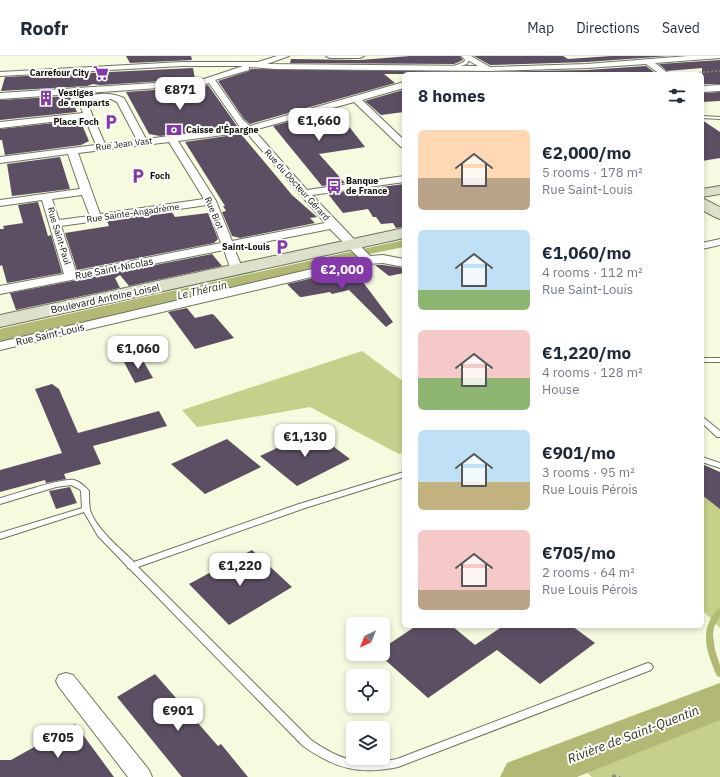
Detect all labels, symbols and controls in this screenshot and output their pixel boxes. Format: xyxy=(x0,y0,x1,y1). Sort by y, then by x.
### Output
text: Roofr xyxy=(20,16,68,40)
text: Map xyxy=(527,19,554,37)
text: Directions xyxy=(576,19,640,37)
text: Saved xyxy=(662,19,700,37)
supermarket icon: Carrefour City xyxy=(92,64,110,82)
place label: Carrefour City xyxy=(30,67,89,78)
pin: €871 xyxy=(156,77,204,111)
text: €871 xyxy=(164,81,196,98)
text: 8 homes xyxy=(418,85,485,107)
icon: filters xyxy=(666,85,688,107)
place label: Vestiges de remparts xyxy=(58,87,110,108)
building icon: Vestiges de remparts xyxy=(37,89,55,107)
pin: €1,660 xyxy=(286,108,352,142)
text: €1,660 xyxy=(297,112,341,129)
parking icon: Place Foch xyxy=(102,113,120,131)
place label: Place Foch xyxy=(53,116,99,127)
bank icon: Caisse d'Épargne xyxy=(165,121,183,139)
place label: Caisse d'Épargne xyxy=(186,123,259,135)
street label: Rue Jean Vast xyxy=(95,135,153,152)
text: €2,000/mo xyxy=(542,142,631,164)
icon: home xyxy=(450,146,498,194)
street label: Rue du Docteur Gérard xyxy=(262,147,332,223)
text: 5 rooms · 178 m² xyxy=(542,164,643,181)
parking icon: Foch xyxy=(129,167,147,185)
place label: Foch xyxy=(150,170,170,181)
place label: Banque de France xyxy=(346,175,387,196)
bus stop icon: Banque de France xyxy=(325,177,343,195)
text: Rue Saint-Louis xyxy=(542,181,633,198)
street label: Rue Biot xyxy=(203,195,226,231)
street label: Rue Sainte-Angadrème xyxy=(86,201,180,224)
street label: Rue Saint-Paul xyxy=(45,206,74,267)
parking icon: Saint-Louis xyxy=(273,238,291,256)
place label: Saint-Louis xyxy=(222,241,270,252)
text: €1,060/mo xyxy=(542,242,631,264)
icon: home xyxy=(450,246,498,294)
street label: Rue Saint-Nicolas xyxy=(74,254,155,282)
pin: €2,000 xyxy=(309,257,375,291)
text: €2,000 xyxy=(320,261,364,278)
text: 4 rooms · 112 m² xyxy=(542,264,643,281)
water label: Le Thérain xyxy=(176,277,228,303)
street label: Boulevard Antoine Loisel xyxy=(49,281,161,316)
text: Rue Saint-Louis xyxy=(542,281,633,298)
street label: Rue Saint-Louis xyxy=(14,320,86,349)
pin: €1,060 xyxy=(105,336,171,370)
text: €1,060 xyxy=(116,340,160,357)
text: €1,220/mo xyxy=(542,342,631,364)
icon: home xyxy=(450,346,498,394)
text: 4 rooms · 128 m² xyxy=(542,364,643,381)
text: House xyxy=(542,381,579,398)
pin: €1,130 xyxy=(272,424,338,458)
text: €1,130 xyxy=(283,428,327,445)
text: €901/mo xyxy=(542,442,616,464)
icon: home xyxy=(450,446,498,494)
text: 3 rooms · 95 m² xyxy=(542,464,635,481)
text: Rue Louis Pérois xyxy=(542,481,638,498)
text: €705/mo xyxy=(542,542,616,564)
icon: home xyxy=(450,546,498,594)
pin: €1,220 xyxy=(207,553,273,587)
text: €1,220 xyxy=(218,557,262,574)
text: 2 rooms · 64 m² xyxy=(542,564,635,581)
text: Rue Louis Pérois xyxy=(542,581,638,598)
north arrow xyxy=(346,617,390,661)
map controls xyxy=(346,617,390,765)
button: locate xyxy=(346,669,390,713)
pin: €901 xyxy=(154,698,202,732)
text: €901 xyxy=(162,702,194,719)
water label: Rivière de Saint-Quentin xyxy=(565,702,701,767)
button: layers xyxy=(346,721,390,765)
pin: €705 xyxy=(34,725,82,759)
text: €705 xyxy=(42,729,74,746)

